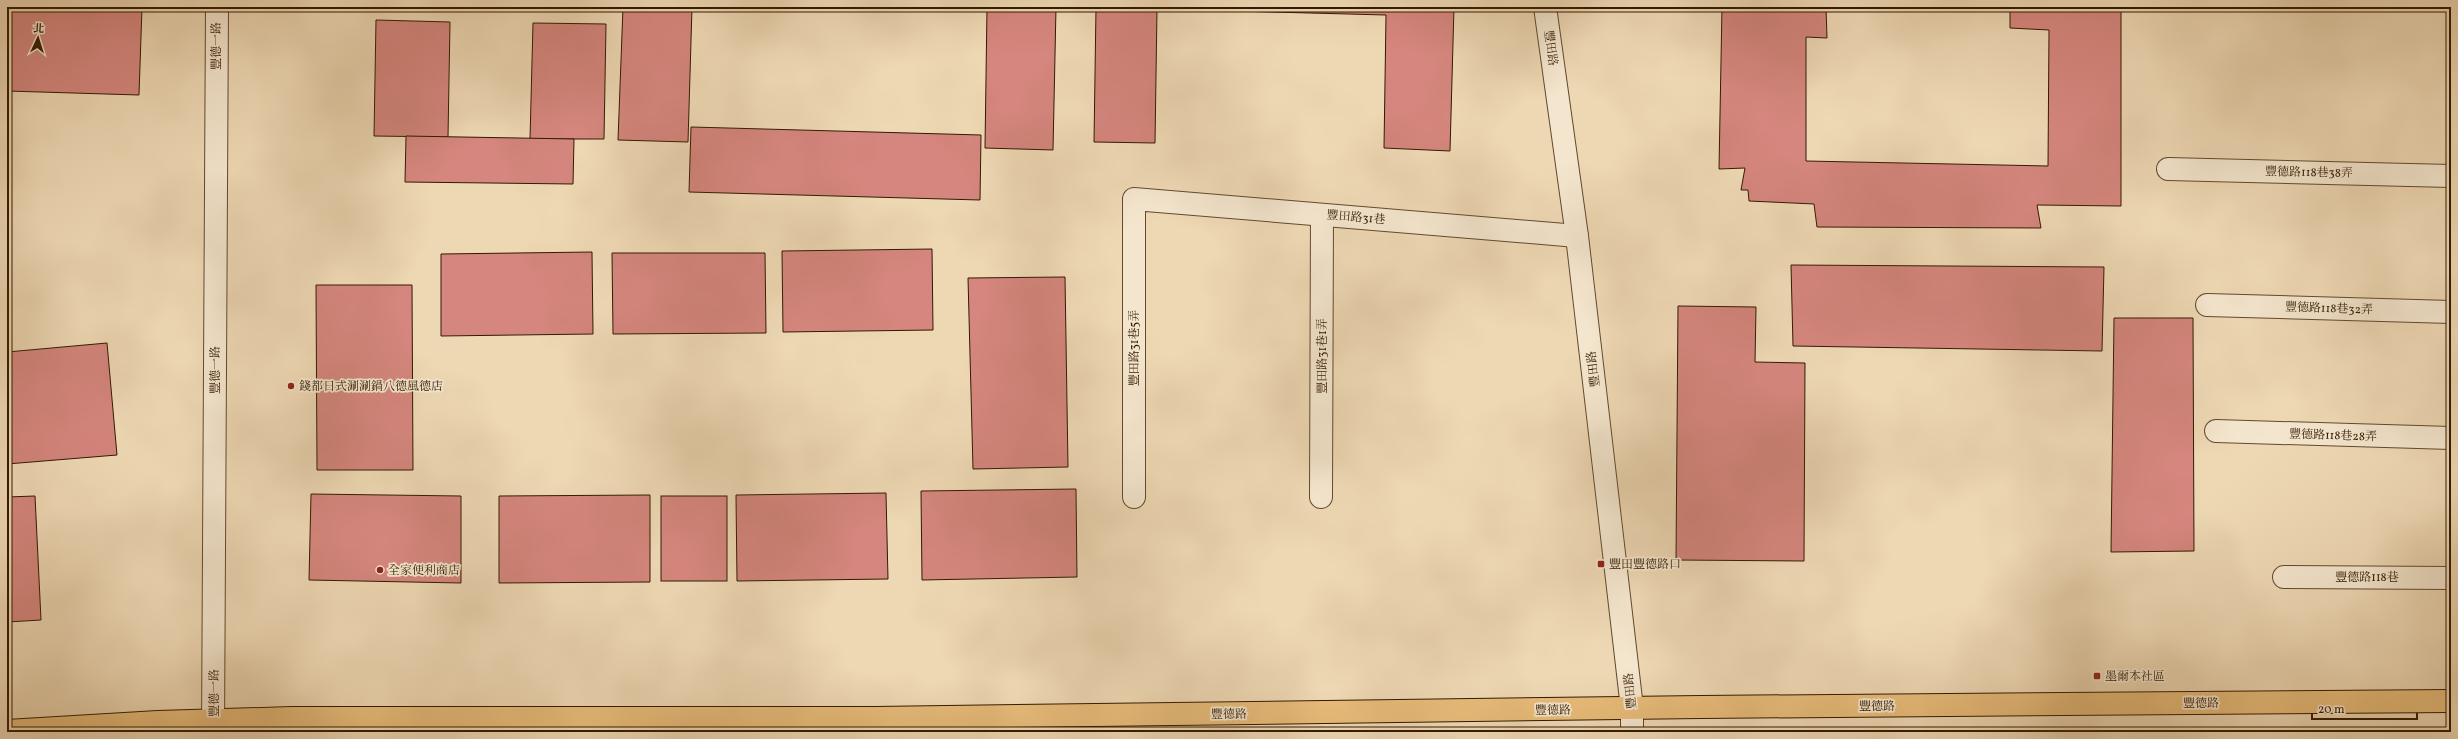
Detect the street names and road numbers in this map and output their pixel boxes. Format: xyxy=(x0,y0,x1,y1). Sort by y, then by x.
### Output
street label: 豐德一路 xyxy=(209,22,225,70)
street label: 豐田路 xyxy=(1540,29,1560,67)
street label: 豐德路118巷38弄 xyxy=(2265,164,2353,182)
street label: 豐田路31巷 xyxy=(1326,207,1386,229)
street label: 豐德路118巷32弄 xyxy=(2285,299,2373,319)
street label: 豐田路31巷5弄 xyxy=(1127,310,1143,386)
street label: 豐田路31巷1弄 xyxy=(1315,318,1331,394)
street label: 豐德一路 xyxy=(208,346,224,394)
street label: 豐田路 xyxy=(1584,350,1604,388)
street label: 豐德路118巷28弄 xyxy=(2289,426,2377,446)
street label: 豐德路118巷 xyxy=(2335,570,2399,586)
street label: 豐德一路 xyxy=(207,669,223,717)
street label: 豐田路 xyxy=(1621,672,1641,710)
street label: 豐德路 xyxy=(2183,696,2219,712)
street label: 豐德路 xyxy=(1859,699,1895,715)
street label: 豐德路 xyxy=(1535,703,1571,719)
street label: 豐德路 xyxy=(1211,707,1247,723)

